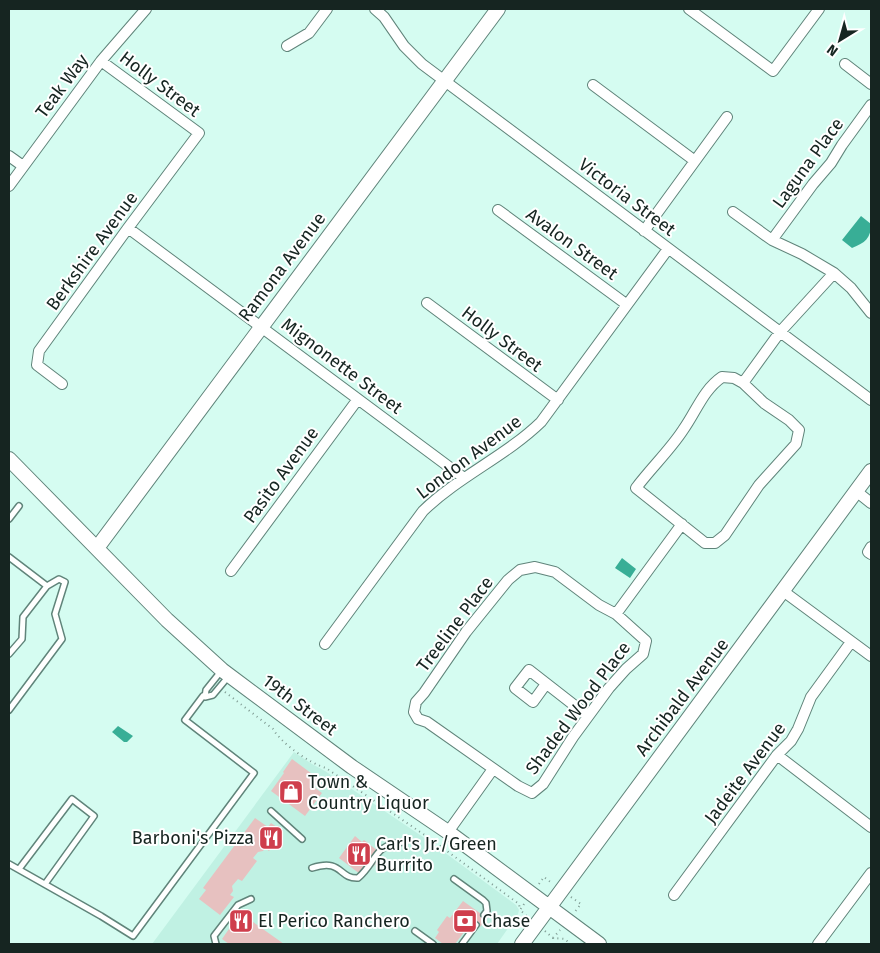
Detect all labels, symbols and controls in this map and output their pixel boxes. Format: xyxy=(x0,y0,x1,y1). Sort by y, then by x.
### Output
north arrow xyxy=(815,15,865,65)
text: N xyxy=(824,40,841,60)
street label: Holly Street xyxy=(115,46,205,122)
street label: Teak Way xyxy=(31,50,93,122)
street label: Laguna Place xyxy=(768,113,848,213)
street label: Victoria Street xyxy=(574,153,680,241)
street label: Berkshire Avenue xyxy=(41,187,143,315)
street label: Avalon Street xyxy=(522,203,623,285)
street label: Ramona Avenue xyxy=(234,208,330,326)
street label: Holly Street xyxy=(457,301,547,377)
street label: Mignonette Street xyxy=(277,313,407,419)
street label: London Avenue xyxy=(412,410,526,504)
street label: Pasito Avenue xyxy=(239,422,323,528)
street label: Treeline Place xyxy=(412,572,498,676)
street label: Archibald Avenue xyxy=(631,634,733,760)
street label: Shaded Wood Place xyxy=(521,637,635,779)
street label: 19th Street xyxy=(258,670,342,741)
street label: Jadeite Avenue xyxy=(700,718,790,828)
place label: Town & Country Liquor xyxy=(308,771,429,814)
shop icon: Town & Country Liquor xyxy=(278,779,304,805)
restaurant icon: Barboni's Pizza xyxy=(258,825,284,851)
place label: Barboni's Pizza xyxy=(132,827,254,849)
place label: Carl's Jr./Green Burrito xyxy=(376,833,497,876)
restaurant icon: Carl's Jr./Green Burrito xyxy=(346,841,372,867)
restaurant icon: El Perico Ranchero xyxy=(228,908,254,934)
bank icon: Chase xyxy=(452,908,478,934)
place label: El Perico Ranchero xyxy=(258,910,410,932)
place label: Chase xyxy=(482,910,530,932)

